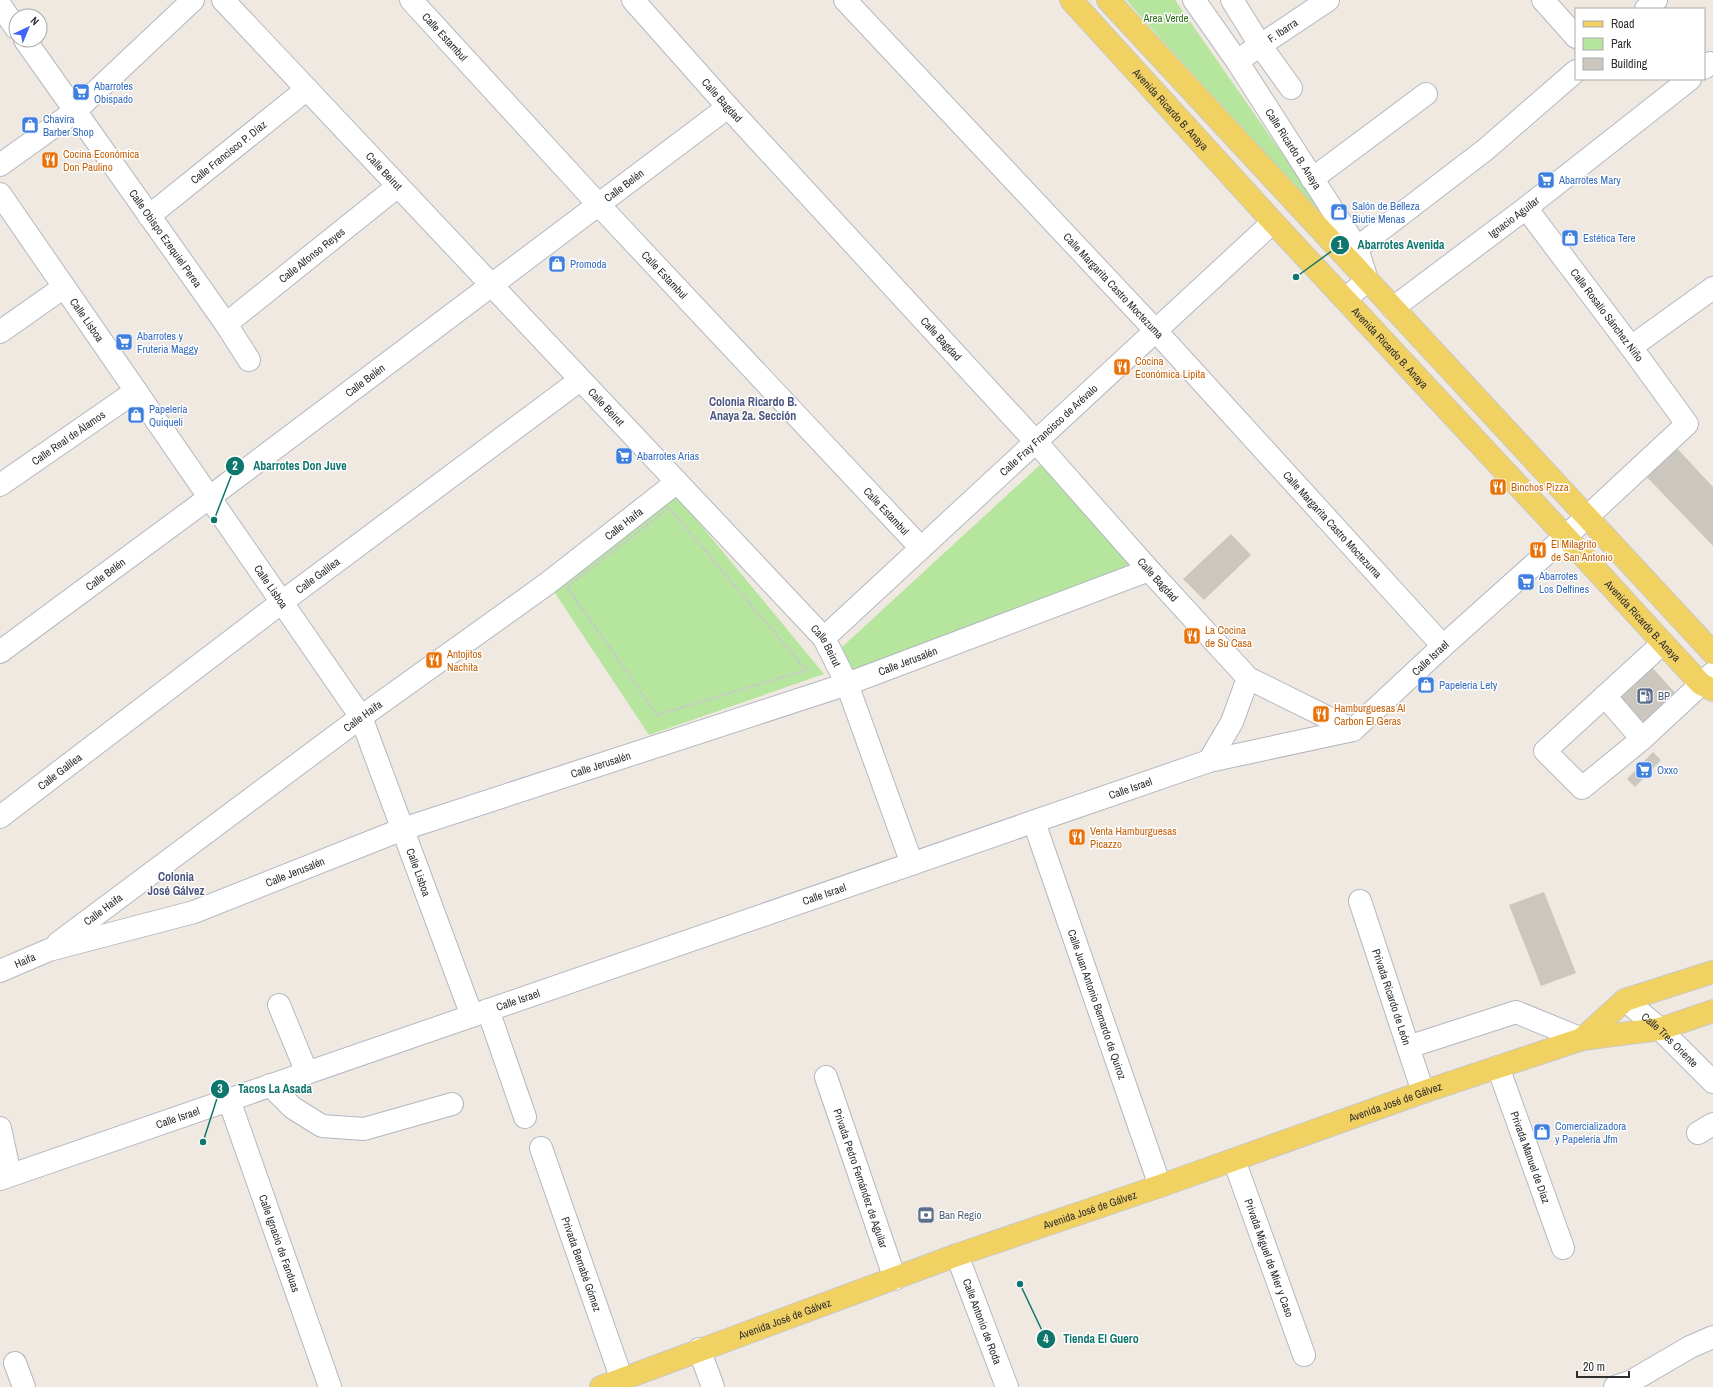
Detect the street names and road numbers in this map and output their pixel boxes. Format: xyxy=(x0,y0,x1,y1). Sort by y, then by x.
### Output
street label: Calle Estambul xyxy=(419,10,470,64)
street label: F. Ibarra xyxy=(1265,15,1300,45)
street label: Avenida Ricardo B. Anaya xyxy=(1129,65,1211,153)
street label: Calle Bagdad xyxy=(699,75,745,125)
street label: Calle Ricardo B. Anaya xyxy=(1262,106,1325,192)
street label: Calle Francisco P. Díaz xyxy=(188,117,270,187)
street label: Calle Beirut xyxy=(363,149,406,193)
street label: Calle Belén xyxy=(601,166,647,205)
street label: Calle Obispo Ezequiel Perea xyxy=(126,187,205,290)
street label: Ignacio Aguilar xyxy=(1485,193,1542,241)
street label: Calle Alfonso Reyes xyxy=(276,224,348,286)
street label: Calle Margarita Castro Moctezuma xyxy=(1060,230,1167,342)
street label: Calle Estambul xyxy=(639,248,690,302)
street label: Calle Rosalío Sánchez Niño xyxy=(1567,266,1647,364)
street label: Calle Lisboa xyxy=(67,295,107,345)
street label: Avenida Ricardo B. Anaya xyxy=(1348,304,1431,391)
street label: Calle Bagdad xyxy=(918,314,965,364)
street label: Calle Belén xyxy=(342,361,388,400)
street label: Calle Fray Francisco de Arévalo xyxy=(997,381,1100,479)
street label: Calle Beirut xyxy=(585,385,628,429)
street label: Calle Real de Álamos xyxy=(29,407,108,468)
street label: Calle Margarita Castro Moctezuma xyxy=(1280,468,1385,581)
street label: Calle Estambul xyxy=(860,484,912,538)
street label: Calle Haifa xyxy=(602,505,645,543)
street label: Calle Galilea xyxy=(293,554,343,597)
street label: Calle Belén xyxy=(83,555,128,594)
street label: Calle Bagdad xyxy=(1134,555,1181,604)
street label: Calle Lisboa xyxy=(251,562,291,611)
street label: Avenida Ricardo B. Anaya xyxy=(1601,576,1684,665)
street label: Calle Beirut xyxy=(808,621,844,669)
street label: Calle Israel xyxy=(1409,637,1451,679)
street label: Calle Jerusalén xyxy=(876,644,939,679)
street label: Calle Haifa xyxy=(340,697,385,735)
street label: Calle Jerusalén xyxy=(569,748,632,781)
street label: Calle Galilea xyxy=(35,750,84,793)
street label: Calle Israel xyxy=(1107,774,1154,802)
street label: Calle Lisboa xyxy=(403,846,434,898)
street label: Calle Jerusalén xyxy=(264,854,327,890)
street label: Calle Israel xyxy=(800,880,848,908)
street label: Calle Haifa xyxy=(81,891,125,929)
street label: Calle Juan Antonio Bernardo de Quiroz xyxy=(1065,927,1130,1082)
street label: Privada Ricardo de León xyxy=(1369,947,1414,1047)
street label: Haifa xyxy=(12,950,38,971)
street label: Calle Israel xyxy=(494,986,542,1014)
street label: Calle Tres Oriente xyxy=(1638,1009,1701,1070)
street label: Avenida José de Gálvez xyxy=(1346,1079,1444,1125)
street label: Calle Israel xyxy=(154,1104,201,1132)
street label: Privada Pedro Fernández de Aguilar xyxy=(830,1107,891,1250)
street label: Privada Manuel de Díaz xyxy=(1507,1109,1554,1206)
street label: Avenida José de Gálvez xyxy=(1040,1187,1139,1233)
street label: Calle Ignacio de Fanduas xyxy=(256,1193,303,1295)
street label: Privada Miguel de Mier y Caso xyxy=(1241,1197,1297,1319)
street label: Privada Bernabé Gómez xyxy=(559,1215,605,1314)
street label: Calle Antonio de Roda xyxy=(960,1277,1005,1366)
street label: Avenida José de Gálvez xyxy=(736,1295,834,1343)

